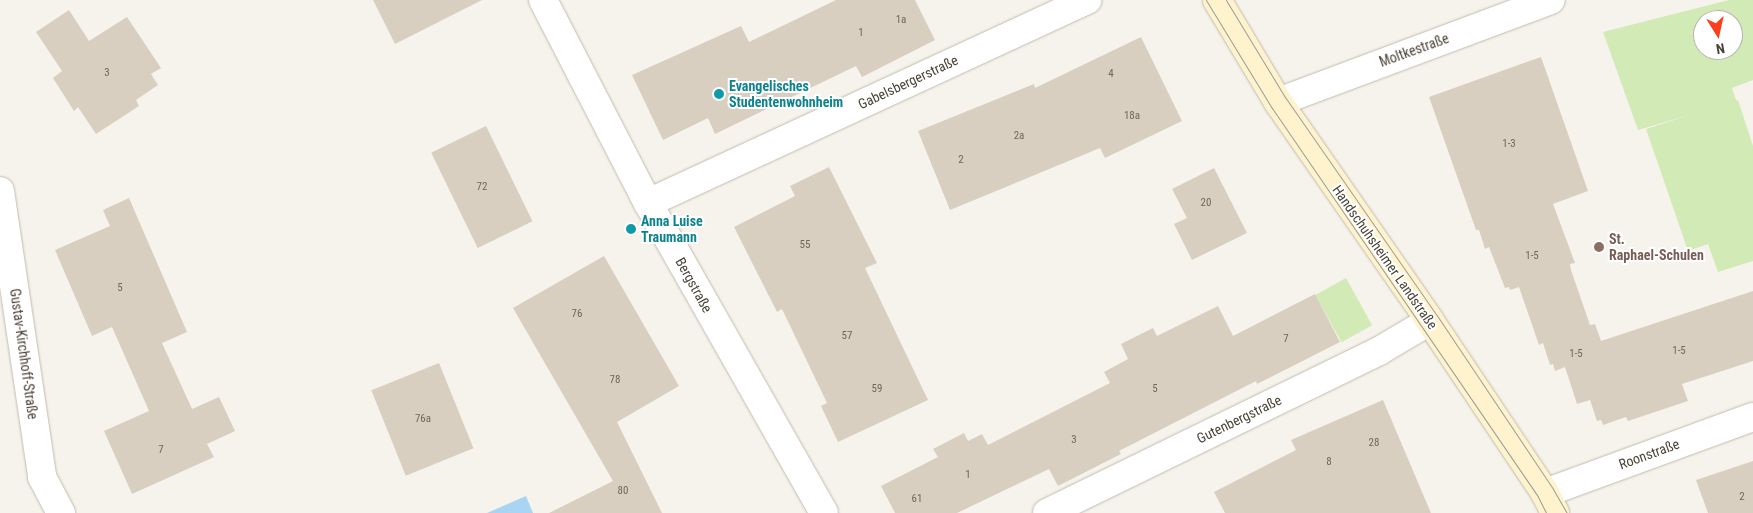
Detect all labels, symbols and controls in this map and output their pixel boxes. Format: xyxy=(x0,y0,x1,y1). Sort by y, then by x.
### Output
north arrow xyxy=(1693,10,1743,60)
house number: 1a xyxy=(896,13,906,27)
house number: 1 xyxy=(858,26,864,40)
street label: Moltkestraße xyxy=(1377,30,1451,70)
text: N xyxy=(1715,40,1726,57)
street label: Gabelsbergerstraße xyxy=(855,51,961,113)
house number: 3 xyxy=(104,66,110,80)
house number: 4 xyxy=(1108,67,1114,81)
place label: Evangelisches Studentenwohnheim xyxy=(729,78,843,110)
marker: Evangelisches Studentenwohnheim xyxy=(713,88,725,100)
house number: 18a xyxy=(1124,109,1140,123)
house number: 2a xyxy=(1014,129,1024,143)
house number: 1-3 xyxy=(1502,137,1516,151)
house number: 2 xyxy=(958,153,964,167)
house number: 72 xyxy=(477,180,487,194)
street label: Handschuhsheimer Landstraße xyxy=(1329,182,1441,332)
house number: 20 xyxy=(1201,196,1211,210)
place label: Anna Luise Traumann xyxy=(641,213,703,246)
marker: Anna Luise Traumann xyxy=(625,223,637,235)
place label: St. Raphael-Schulen xyxy=(1609,231,1704,264)
house number: 55 xyxy=(800,238,810,252)
marker: St. Raphael-Schulen xyxy=(1593,241,1605,253)
house number: 1-5 xyxy=(1525,249,1539,263)
street label: Bergstraße xyxy=(672,255,716,315)
house number: 5 xyxy=(117,281,123,295)
street label: Gustav-Kirchhoff-Straße xyxy=(7,288,41,420)
house number: 76 xyxy=(572,307,582,321)
house number: 57 xyxy=(842,329,852,343)
house number: 7 xyxy=(1283,332,1289,346)
house number: 1-5 xyxy=(1672,344,1686,358)
house number: 1-5 xyxy=(1569,347,1583,361)
house number: 78 xyxy=(610,373,620,387)
house number: 59 xyxy=(872,382,882,396)
house number: 5 xyxy=(1152,382,1158,396)
street label: Gutenbergstraße xyxy=(1194,391,1284,447)
house number: 76a xyxy=(415,412,431,426)
house number: 3 xyxy=(1071,433,1077,447)
street label: Roonstraße xyxy=(1616,435,1682,473)
house number: 28 xyxy=(1369,436,1379,450)
house number: 7 xyxy=(158,443,164,457)
house number: 8 xyxy=(1326,455,1332,469)
house number: 1 xyxy=(965,468,971,482)
house number: 80 xyxy=(618,484,628,498)
house number: 2 xyxy=(1739,490,1745,504)
house number: 61 xyxy=(912,492,922,506)

